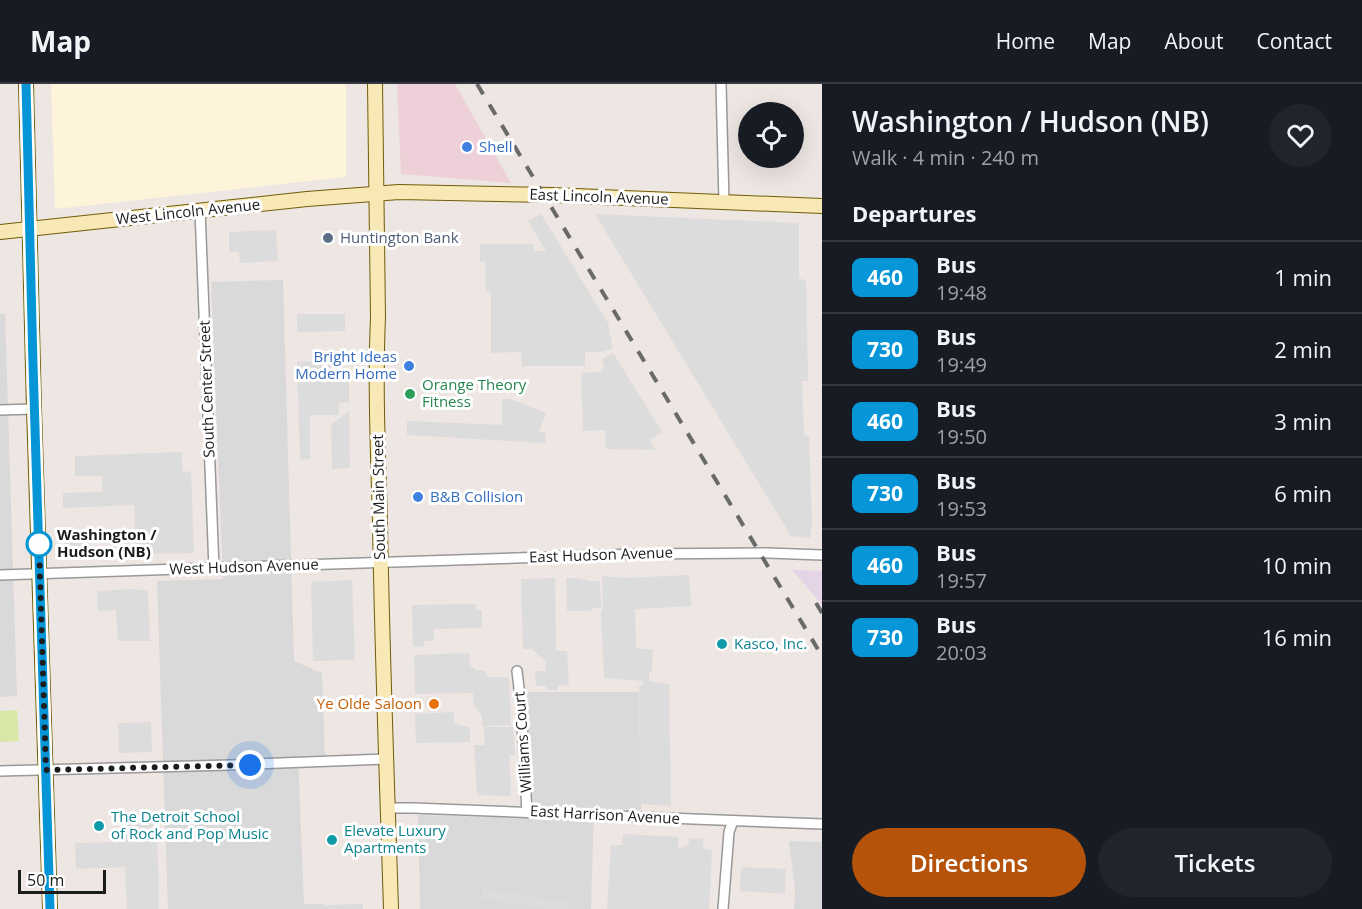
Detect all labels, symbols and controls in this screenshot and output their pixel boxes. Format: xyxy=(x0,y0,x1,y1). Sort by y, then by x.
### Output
text: Map xyxy=(30,22,91,60)
text: Home xyxy=(996,27,1055,55)
text: Map xyxy=(1088,27,1131,55)
text: About xyxy=(1164,27,1224,55)
text: Contact xyxy=(1257,27,1332,55)
map controls xyxy=(738,102,804,168)
button: locate xyxy=(738,102,804,168)
text: Washington / Hudson (NB) xyxy=(852,102,1209,140)
button: heart xyxy=(1269,104,1332,167)
place label: Shell xyxy=(479,136,512,156)
marker: Shell xyxy=(460,140,474,154)
text: Walk · 4 min · 240 m xyxy=(852,144,1039,171)
street label: East Lincoln Avenue xyxy=(529,184,669,208)
street label: West Lincoln Avenue xyxy=(115,193,261,229)
text: Departures xyxy=(852,198,976,228)
place label: Huntington Bank xyxy=(340,227,459,247)
marker: Huntington Bank xyxy=(321,231,335,245)
text: Bus xyxy=(936,249,976,279)
text: 1 min xyxy=(1274,262,1332,292)
text: 460 xyxy=(867,263,903,291)
text: 19:48 xyxy=(936,279,987,306)
street label: South Center Street xyxy=(194,320,218,458)
text: Bus xyxy=(936,321,976,351)
text: 2 min xyxy=(1274,334,1332,364)
text: 730 xyxy=(867,335,903,363)
place label: Bright Ideas Modern Home xyxy=(295,346,397,383)
text: 19:49 xyxy=(936,351,987,378)
marker: Bright Ideas Modern Home xyxy=(402,359,416,373)
place label: Orange Theory Fitness xyxy=(422,374,527,411)
marker: Orange Theory Fitness xyxy=(403,387,417,401)
text: Bus xyxy=(936,393,976,423)
text: 3 min xyxy=(1274,406,1332,436)
text: 460 xyxy=(867,407,903,435)
text: 19:50 xyxy=(936,423,987,450)
street label: South Main Street xyxy=(367,434,389,560)
text: Bus xyxy=(936,465,976,495)
text: 6 min xyxy=(1274,478,1332,508)
text: 730 xyxy=(867,479,903,507)
place label: B&B Collision xyxy=(430,486,523,506)
marker: B&B Collision xyxy=(411,490,425,504)
text: 19:53 xyxy=(936,495,987,522)
place label: Washington / Hudson (NB) xyxy=(57,524,157,561)
marker: Washington / Hudson (NB) xyxy=(26,531,52,557)
text: Bus xyxy=(936,537,976,567)
street label: East Hudson Avenue xyxy=(529,541,673,567)
text: 10 min xyxy=(1262,550,1332,580)
text: 460 xyxy=(867,551,903,579)
street label: West Hudson Avenue xyxy=(169,553,319,579)
text: 19:57 xyxy=(936,567,987,594)
text: Bus xyxy=(936,609,976,639)
text: 16 min xyxy=(1262,622,1332,652)
text: 730 xyxy=(867,623,903,651)
place label: Kasco, Inc. xyxy=(734,633,807,653)
marker: Kasco, Inc. xyxy=(715,637,729,651)
text: 20:03 xyxy=(936,639,987,666)
street label: Williams Court xyxy=(508,691,536,793)
place label: Ye Olde Saloon xyxy=(317,693,422,713)
marker: Ye Olde Saloon xyxy=(427,697,441,711)
your location xyxy=(235,750,265,780)
street label: East Harrison Avenue xyxy=(530,800,680,828)
place label: The Detroit School of Rock and Pop Music xyxy=(111,806,269,843)
marker: The Detroit School of Rock and Pop Music xyxy=(92,819,106,833)
place label: Elevate Luxury Apartments xyxy=(344,820,446,857)
button: Directions xyxy=(852,828,1086,897)
button: Tickets xyxy=(1098,828,1332,897)
marker: Elevate Luxury Apartments xyxy=(325,833,339,847)
scale bar xyxy=(18,867,106,894)
text: 50 m xyxy=(27,869,64,891)

